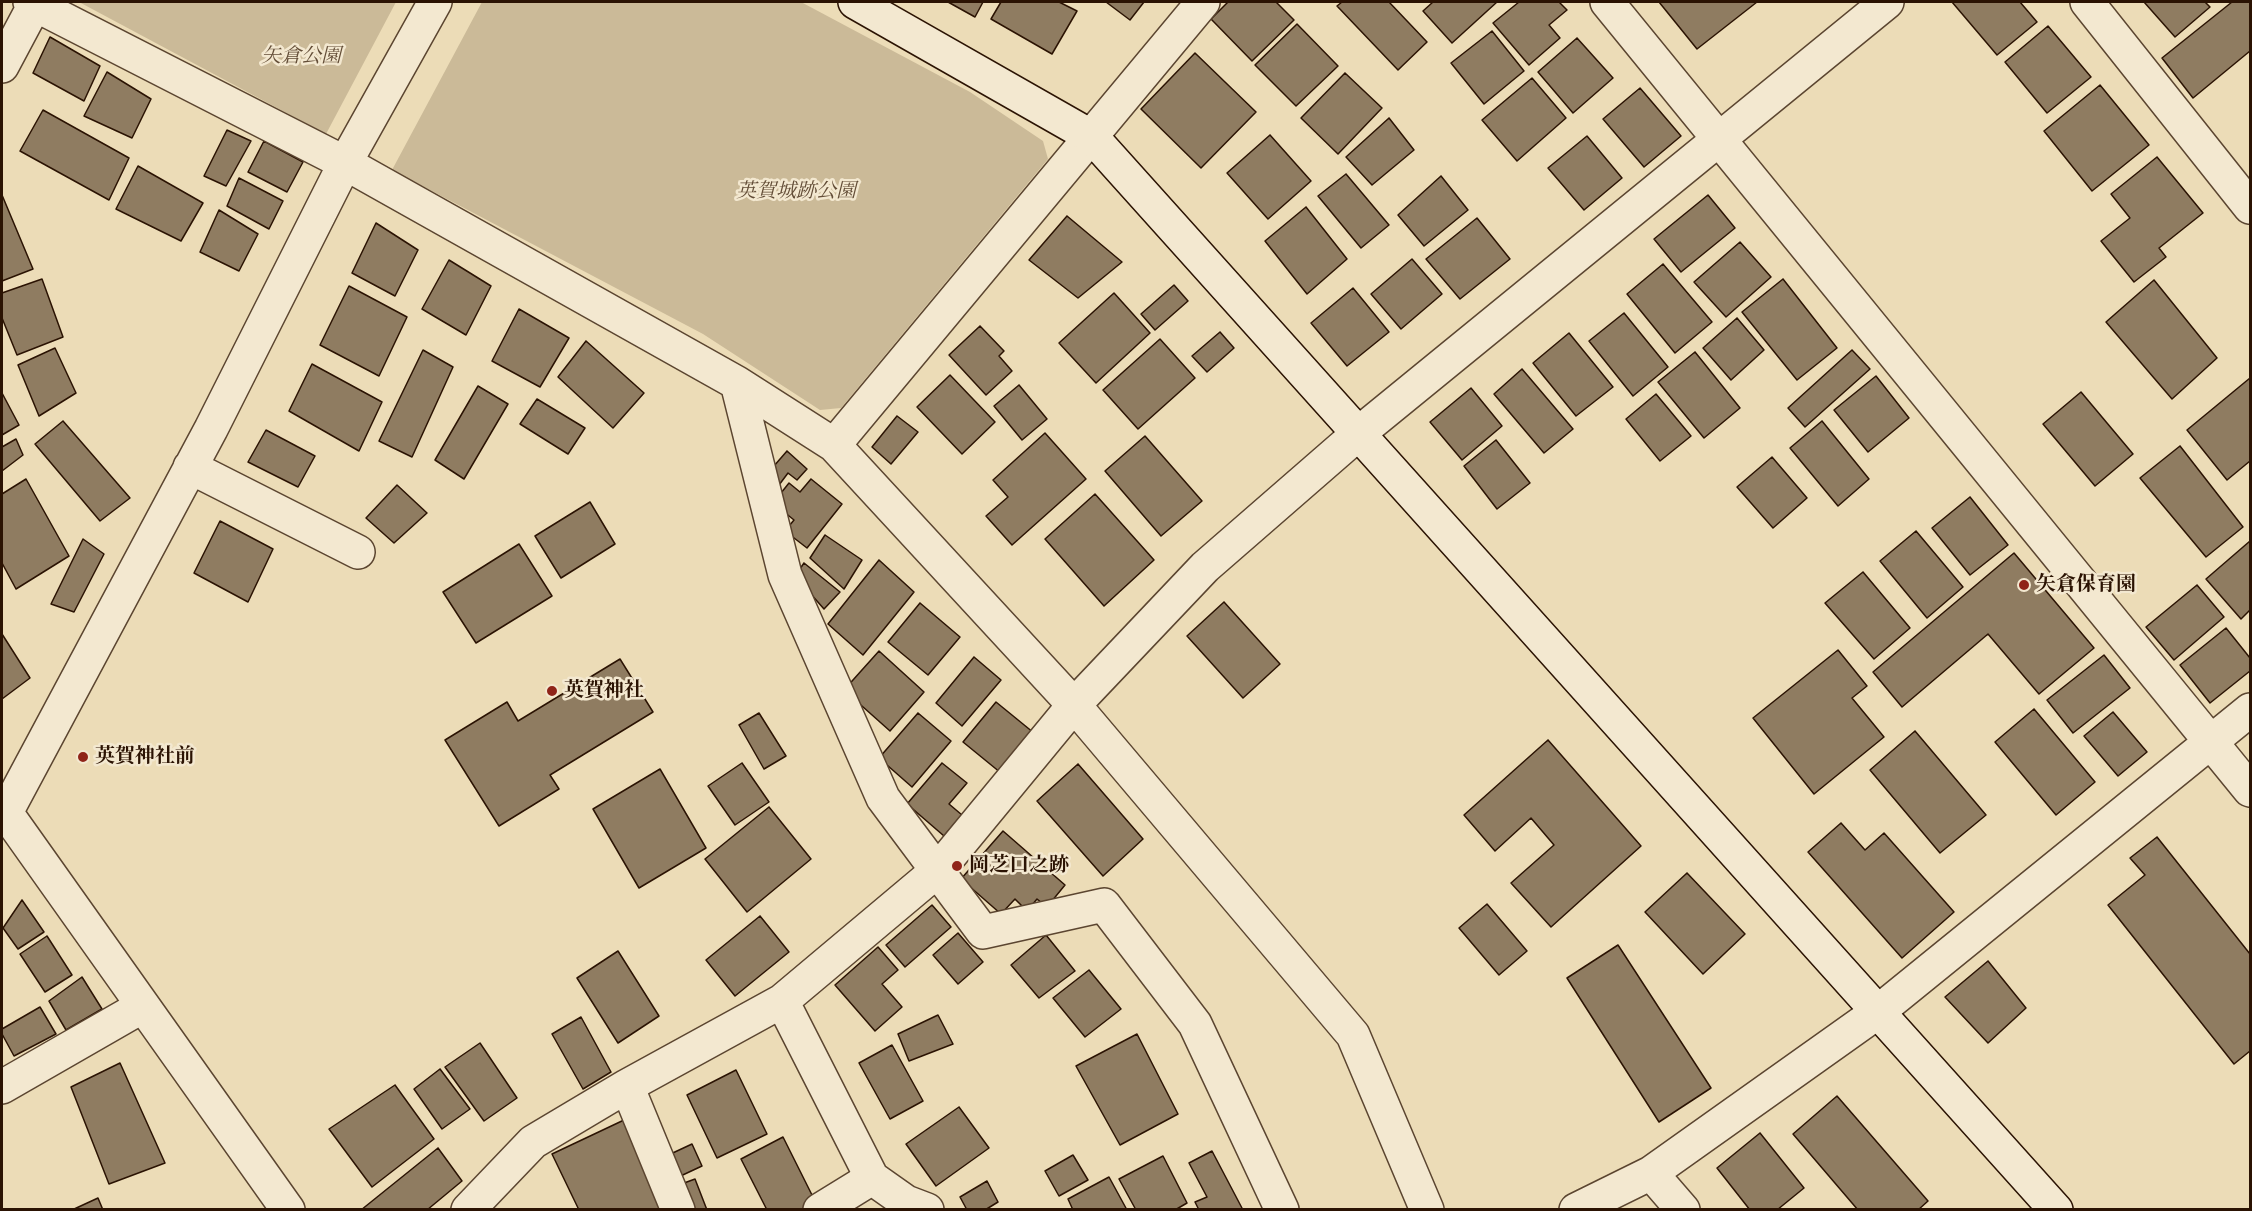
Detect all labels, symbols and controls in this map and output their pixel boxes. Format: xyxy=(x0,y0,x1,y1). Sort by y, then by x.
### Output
park label: 矢倉公園 xyxy=(261,45,341,69)
park label: 英賀城跡公園 xyxy=(736,180,856,204)
place label: 矢倉保育園 xyxy=(2036,573,2136,597)
marker: 矢倉保育園 xyxy=(2017,578,2031,592)
place label: 英賀神社 xyxy=(564,679,644,703)
marker: 英賀神社 xyxy=(545,684,559,698)
place label: 英賀神社前 xyxy=(95,745,195,769)
marker: 英賀神社前 xyxy=(76,750,90,764)
place label: 岡芝口之跡 xyxy=(969,854,1069,878)
marker: 岡芝口之跡 xyxy=(950,859,964,873)

